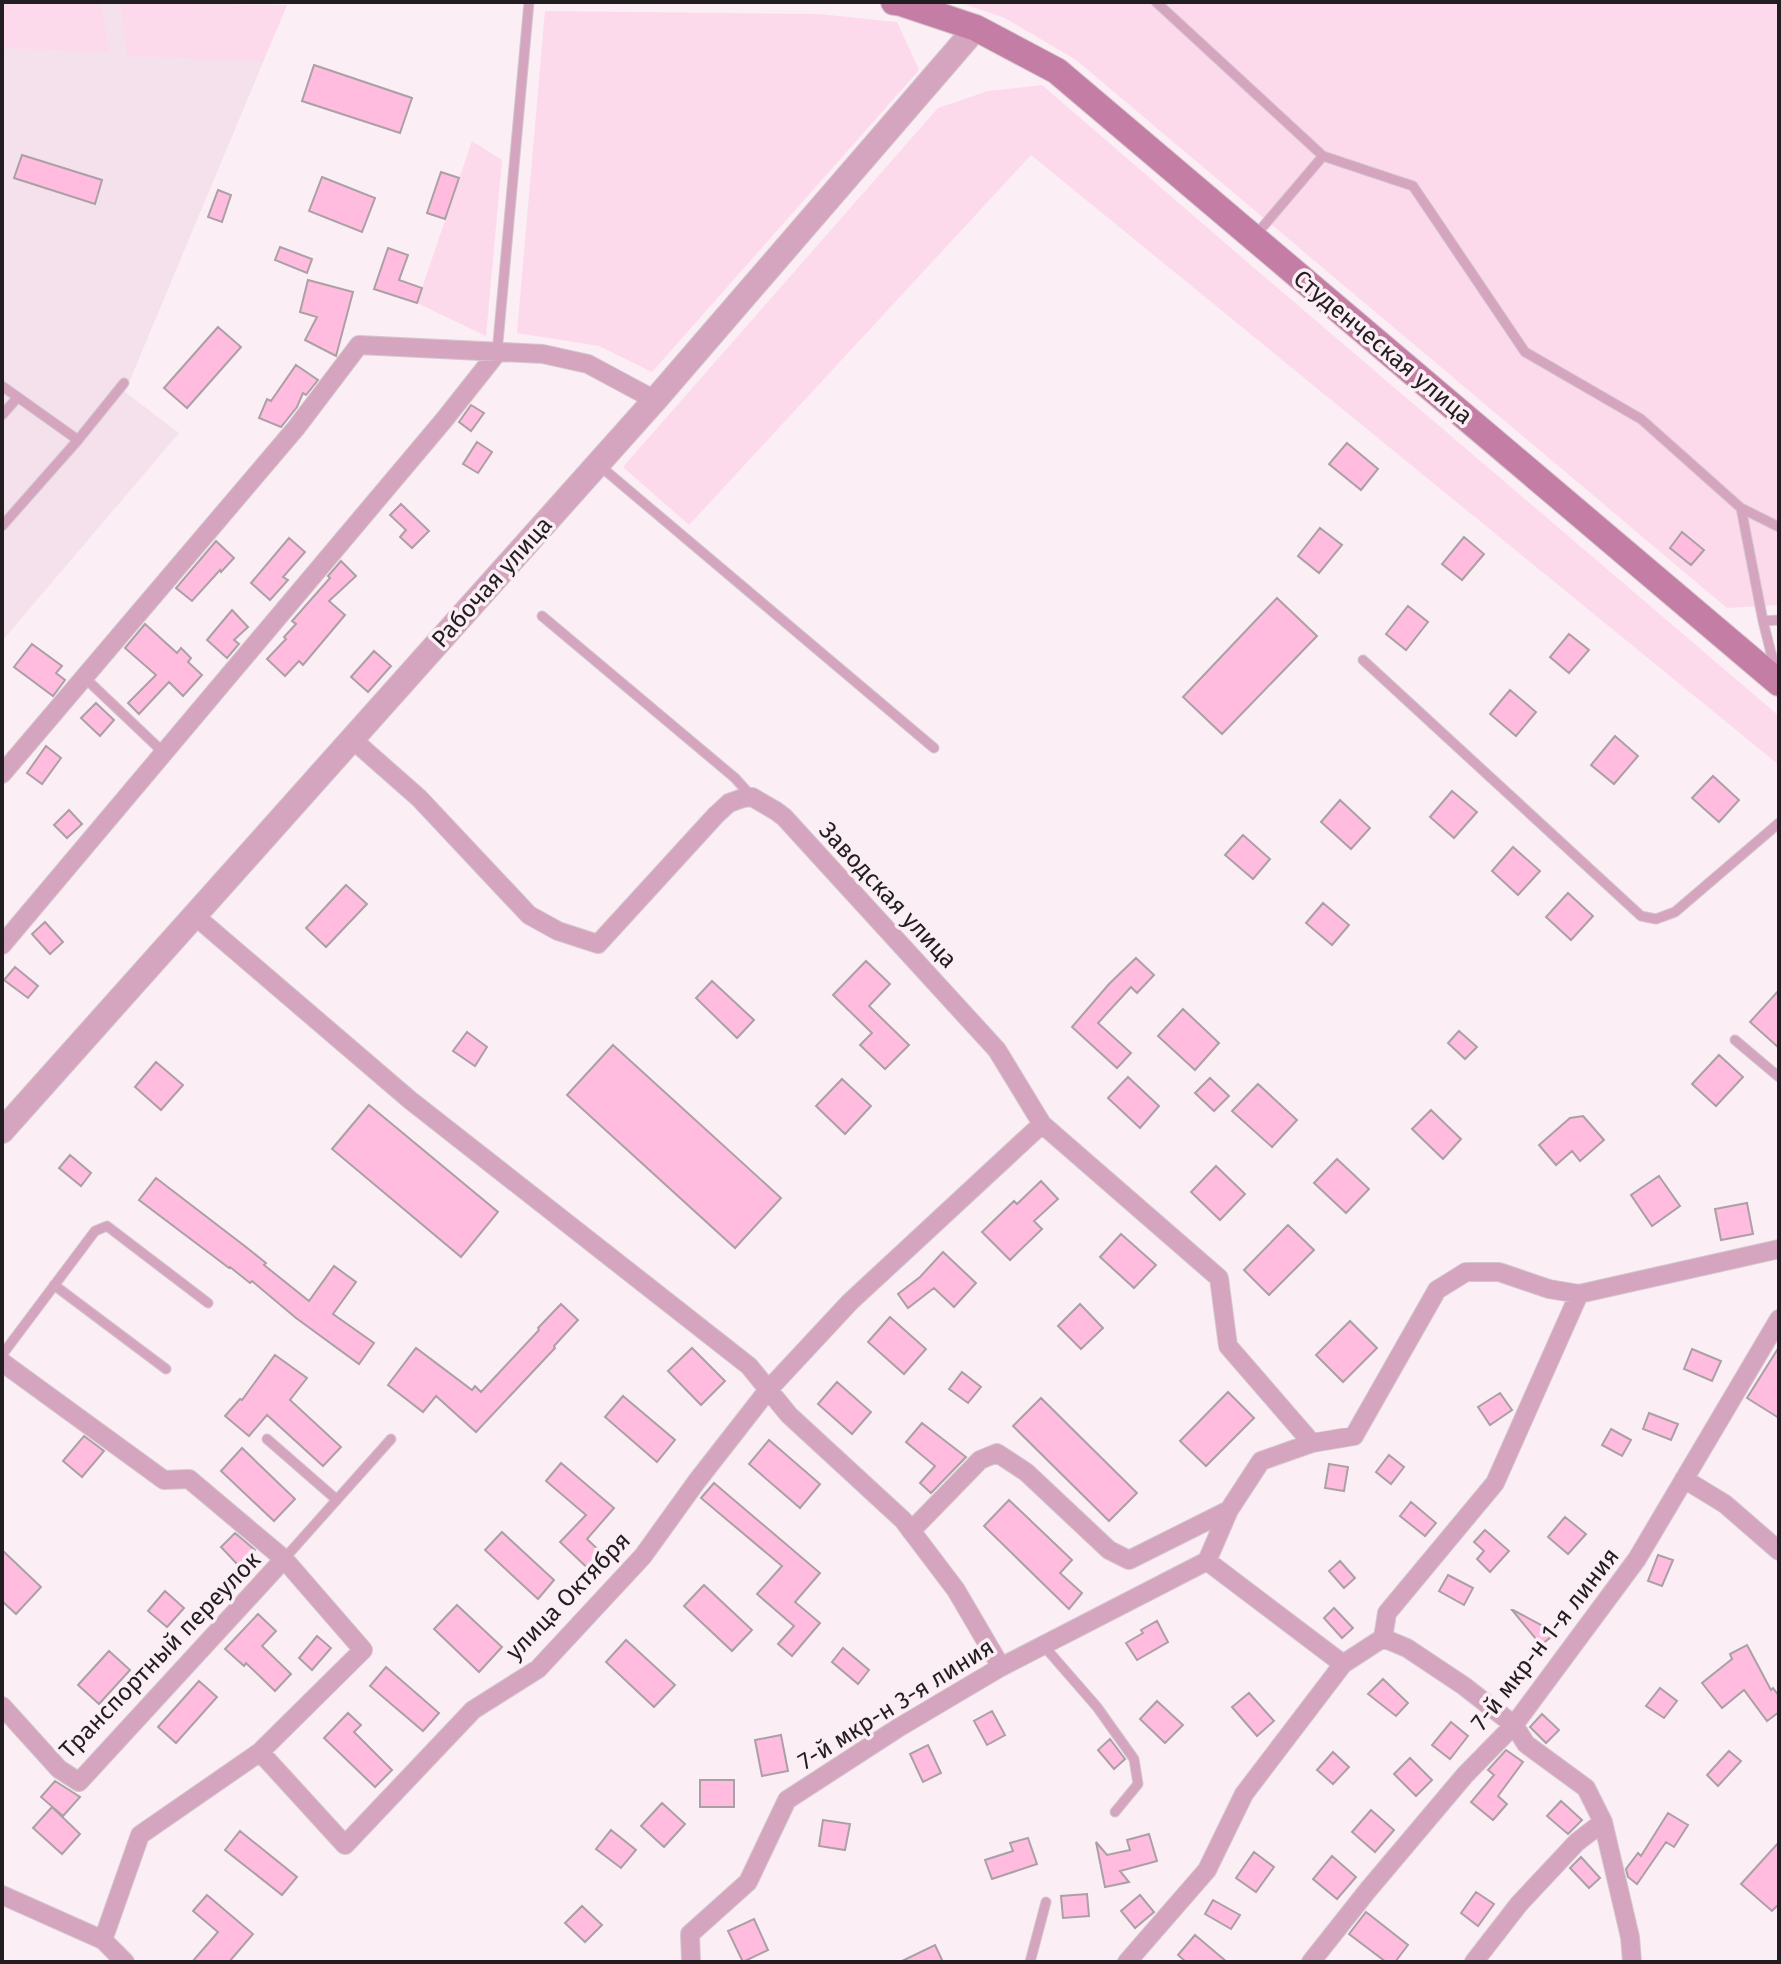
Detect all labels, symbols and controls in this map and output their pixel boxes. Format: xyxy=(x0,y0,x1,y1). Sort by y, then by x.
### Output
street label: Студенческая улица xyxy=(1288,264,1478,430)
street label: Рабочая улица xyxy=(426,511,558,653)
street label: Заводская улица xyxy=(813,816,963,974)
street label: улица Октября xyxy=(500,1526,636,1666)
street label: 7-й мкр-н 1-я линия xyxy=(1465,1542,1625,1736)
street label: Транспортный переулок xyxy=(54,1545,267,1764)
street label: 7-й мкр-н 3-я линия xyxy=(793,1632,999,1776)

